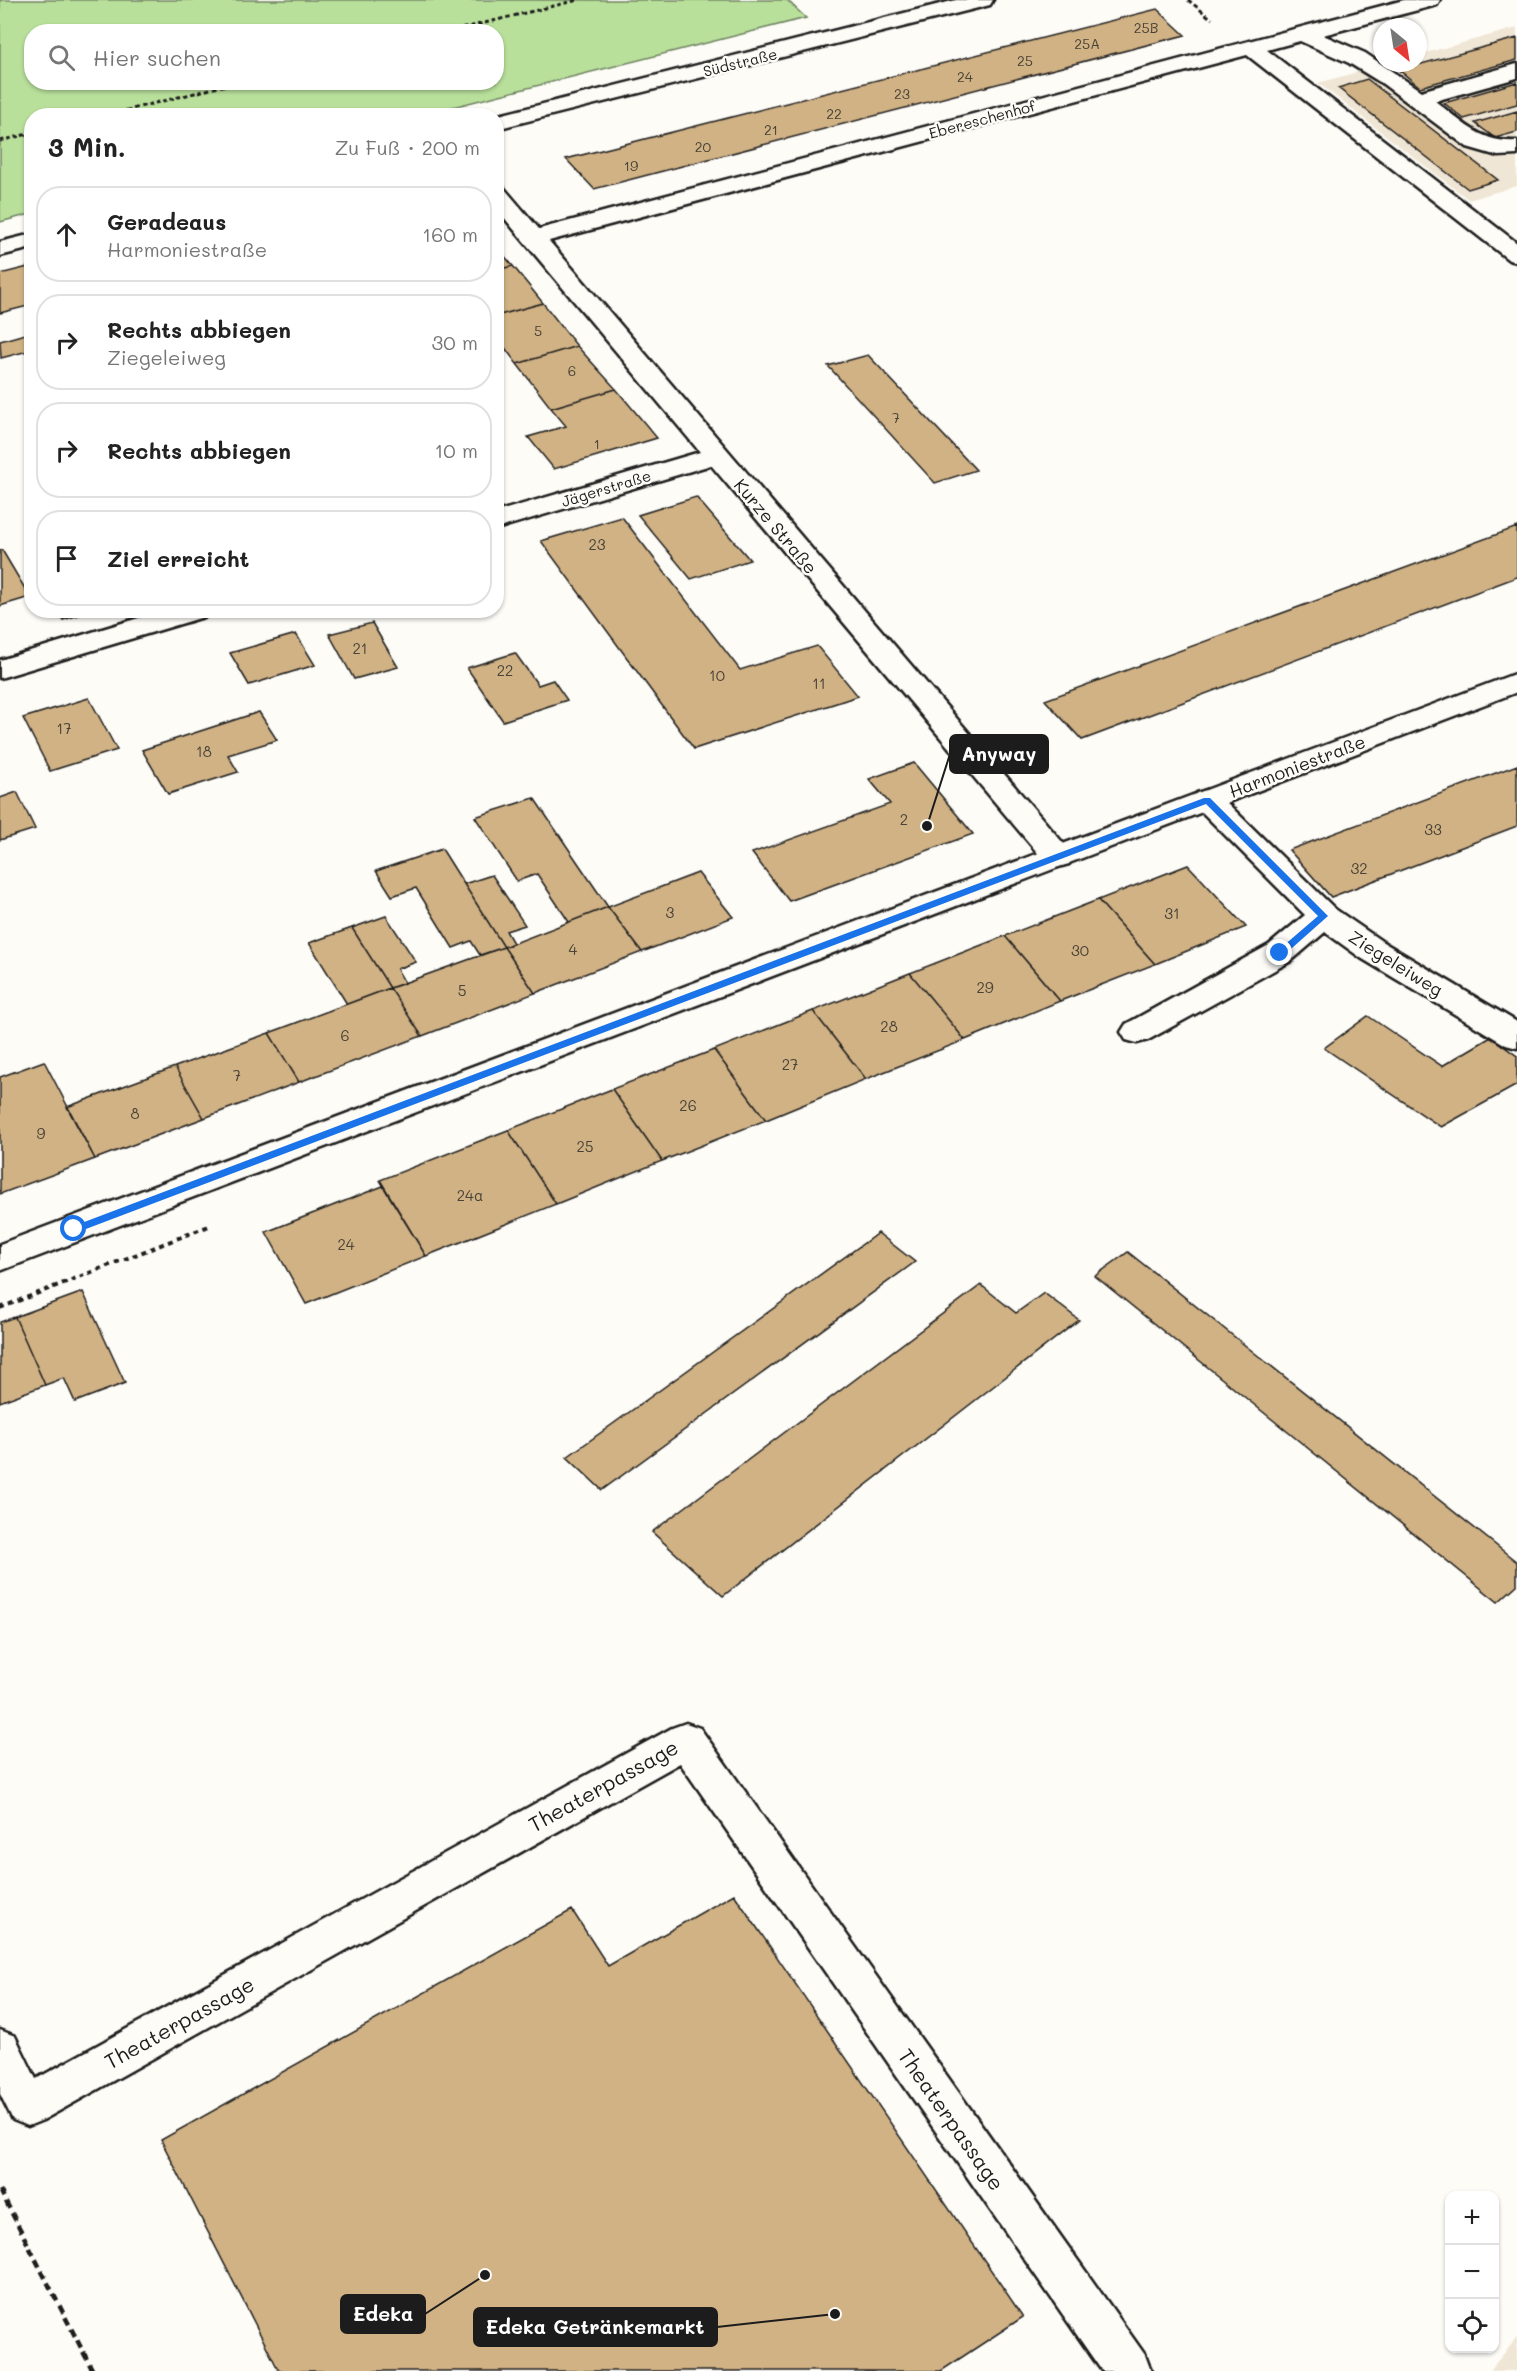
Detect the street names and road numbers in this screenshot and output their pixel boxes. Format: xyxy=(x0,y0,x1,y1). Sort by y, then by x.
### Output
street label: Südstraße xyxy=(701,43,779,81)
street label: Ebereschenhof xyxy=(926,95,1039,143)
street label: Jägerstraße xyxy=(559,465,653,511)
street label: Kurze Straße xyxy=(729,473,823,579)
street label: Harmoniestraße xyxy=(1225,729,1369,803)
street label: Ziegeleiweg xyxy=(1344,924,1448,1002)
street label: Theaterpassage xyxy=(523,1733,683,1837)
street label: Theaterpassage xyxy=(99,1970,259,2074)
street label: Theaterpassage xyxy=(893,2043,1011,2195)

